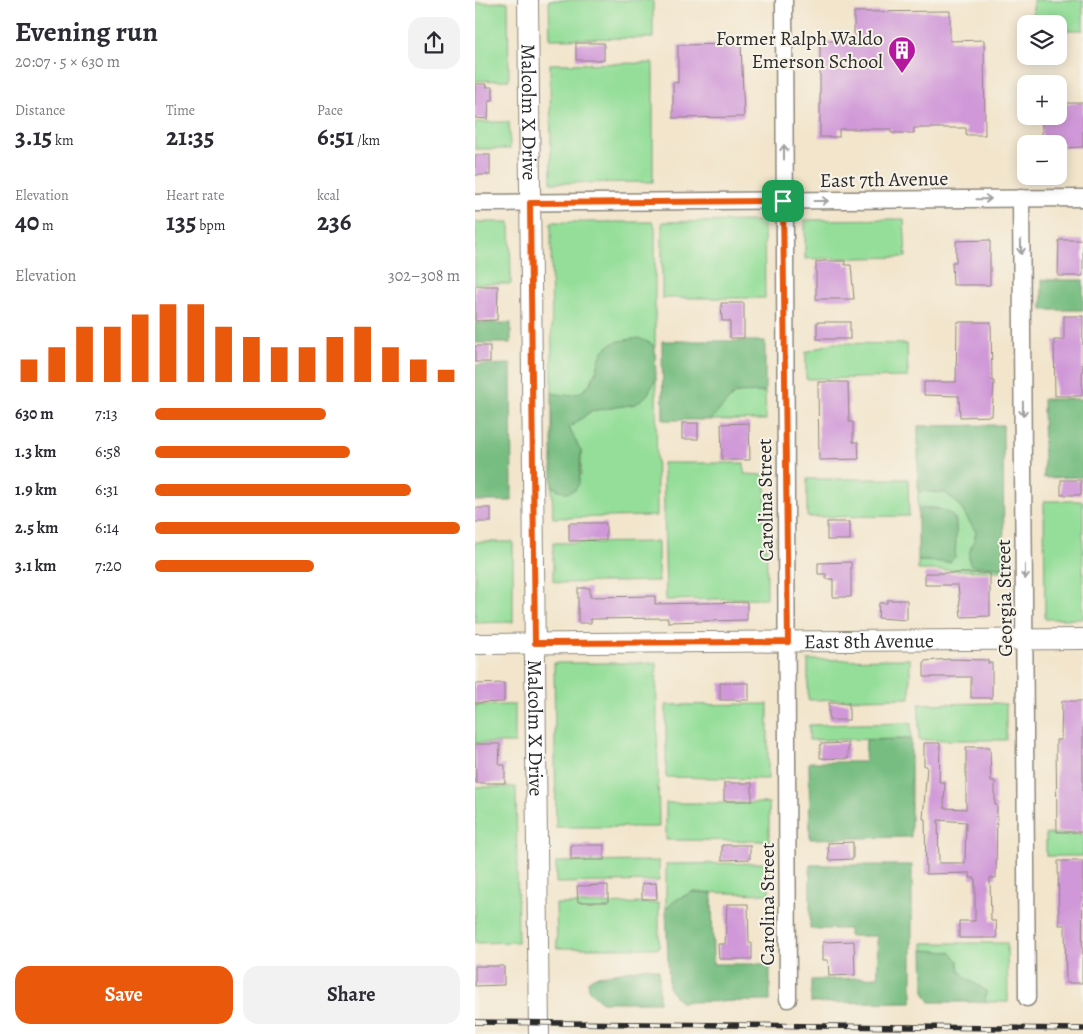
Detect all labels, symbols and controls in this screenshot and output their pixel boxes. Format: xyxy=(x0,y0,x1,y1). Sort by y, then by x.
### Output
text: Evening run xyxy=(15,13,158,51)
map controls xyxy=(1017,15,1067,185)
button: layers xyxy=(1017,15,1067,65)
button: share xyxy=(408,17,460,69)
place label: Former Ralph Waldo Emerson School xyxy=(716,25,883,75)
building icon: Former Ralph Waldo Emerson School xyxy=(887,35,917,74)
street label: Malcolm X Drive xyxy=(514,44,543,180)
text: 20:07 · 5 × 630 m xyxy=(15,51,120,73)
button: + xyxy=(1017,75,1067,125)
text: Distance xyxy=(15,101,65,120)
text: Time xyxy=(166,101,195,120)
text: Pace xyxy=(317,101,343,120)
text: 3.15 xyxy=(15,120,52,154)
text: 21:35 xyxy=(166,120,214,154)
text: 6:51 xyxy=(317,120,354,154)
text: km xyxy=(52,131,74,150)
text: /km xyxy=(354,131,380,150)
button: − xyxy=(1017,135,1067,185)
one-way arrow xyxy=(779,145,789,161)
street label: East 7th Avenue xyxy=(820,165,949,194)
pin xyxy=(762,180,804,222)
text: Elevation xyxy=(15,186,69,205)
text: Heart rate xyxy=(166,186,224,205)
text: kcal xyxy=(317,186,339,205)
icon: arrive xyxy=(769,187,797,215)
one-way arrow xyxy=(975,194,991,204)
one-way arrow xyxy=(812,196,829,206)
text: 40 xyxy=(15,205,39,239)
text: 135 xyxy=(166,205,196,239)
text: 236 xyxy=(317,205,352,239)
text: m xyxy=(39,216,54,235)
text: bpm xyxy=(196,216,225,235)
one-way arrow xyxy=(1016,238,1026,255)
text: Elevation xyxy=(15,265,76,287)
text: 302–308 m xyxy=(388,265,460,287)
one-way arrow xyxy=(1018,401,1028,417)
text: 630 m xyxy=(15,403,54,425)
text: 7:13 xyxy=(95,403,118,425)
street label: Carolina Street xyxy=(751,438,780,562)
text: 1.3 km xyxy=(15,441,56,463)
text: 6:58 xyxy=(95,441,121,463)
text: 1.9 km xyxy=(15,479,57,501)
text: 6:31 xyxy=(95,479,118,501)
text: 2.5 km xyxy=(15,517,58,539)
text: 6:14 xyxy=(95,517,119,539)
street label: Georgia Street xyxy=(990,539,1019,657)
text: 3.1 km xyxy=(15,555,56,577)
text: 7:20 xyxy=(95,555,122,577)
one-way arrow xyxy=(1020,564,1030,580)
street label: East 8th Avenue xyxy=(804,627,934,655)
street label: Malcolm X Drive xyxy=(521,659,549,796)
street label: Carolina Street xyxy=(754,842,781,966)
button: Save xyxy=(15,966,233,1024)
button: Share xyxy=(243,966,460,1024)

